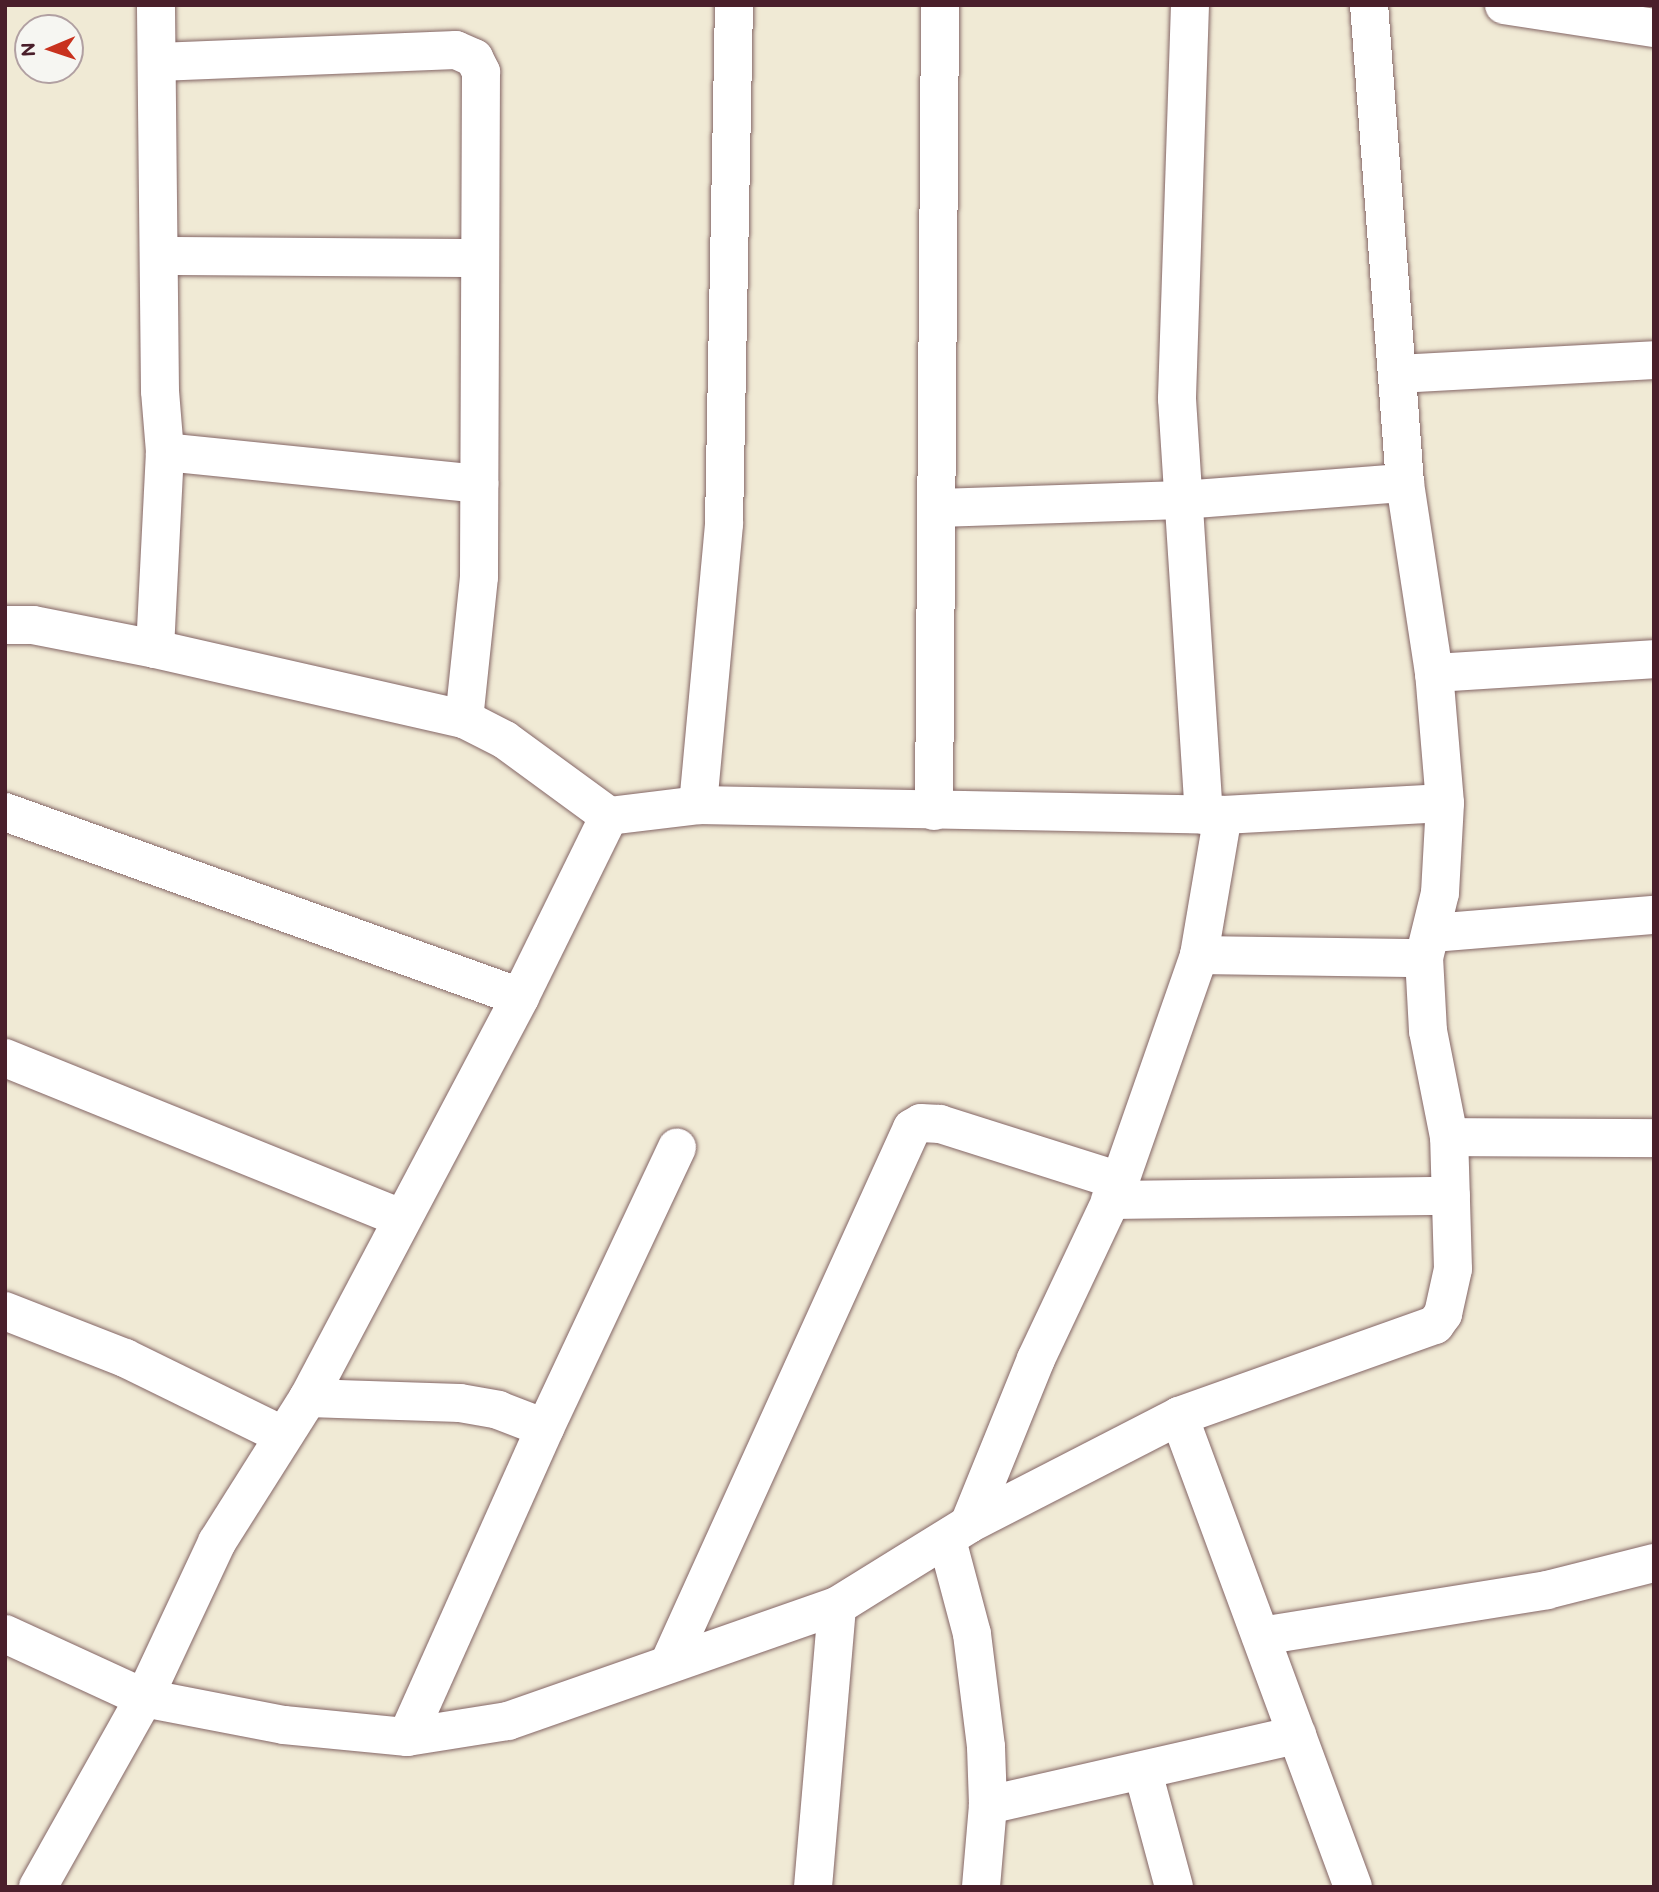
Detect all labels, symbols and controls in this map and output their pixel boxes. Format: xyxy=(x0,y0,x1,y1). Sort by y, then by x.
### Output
north arrow xyxy=(14,14,84,84)
text: N xyxy=(18,42,41,57)

